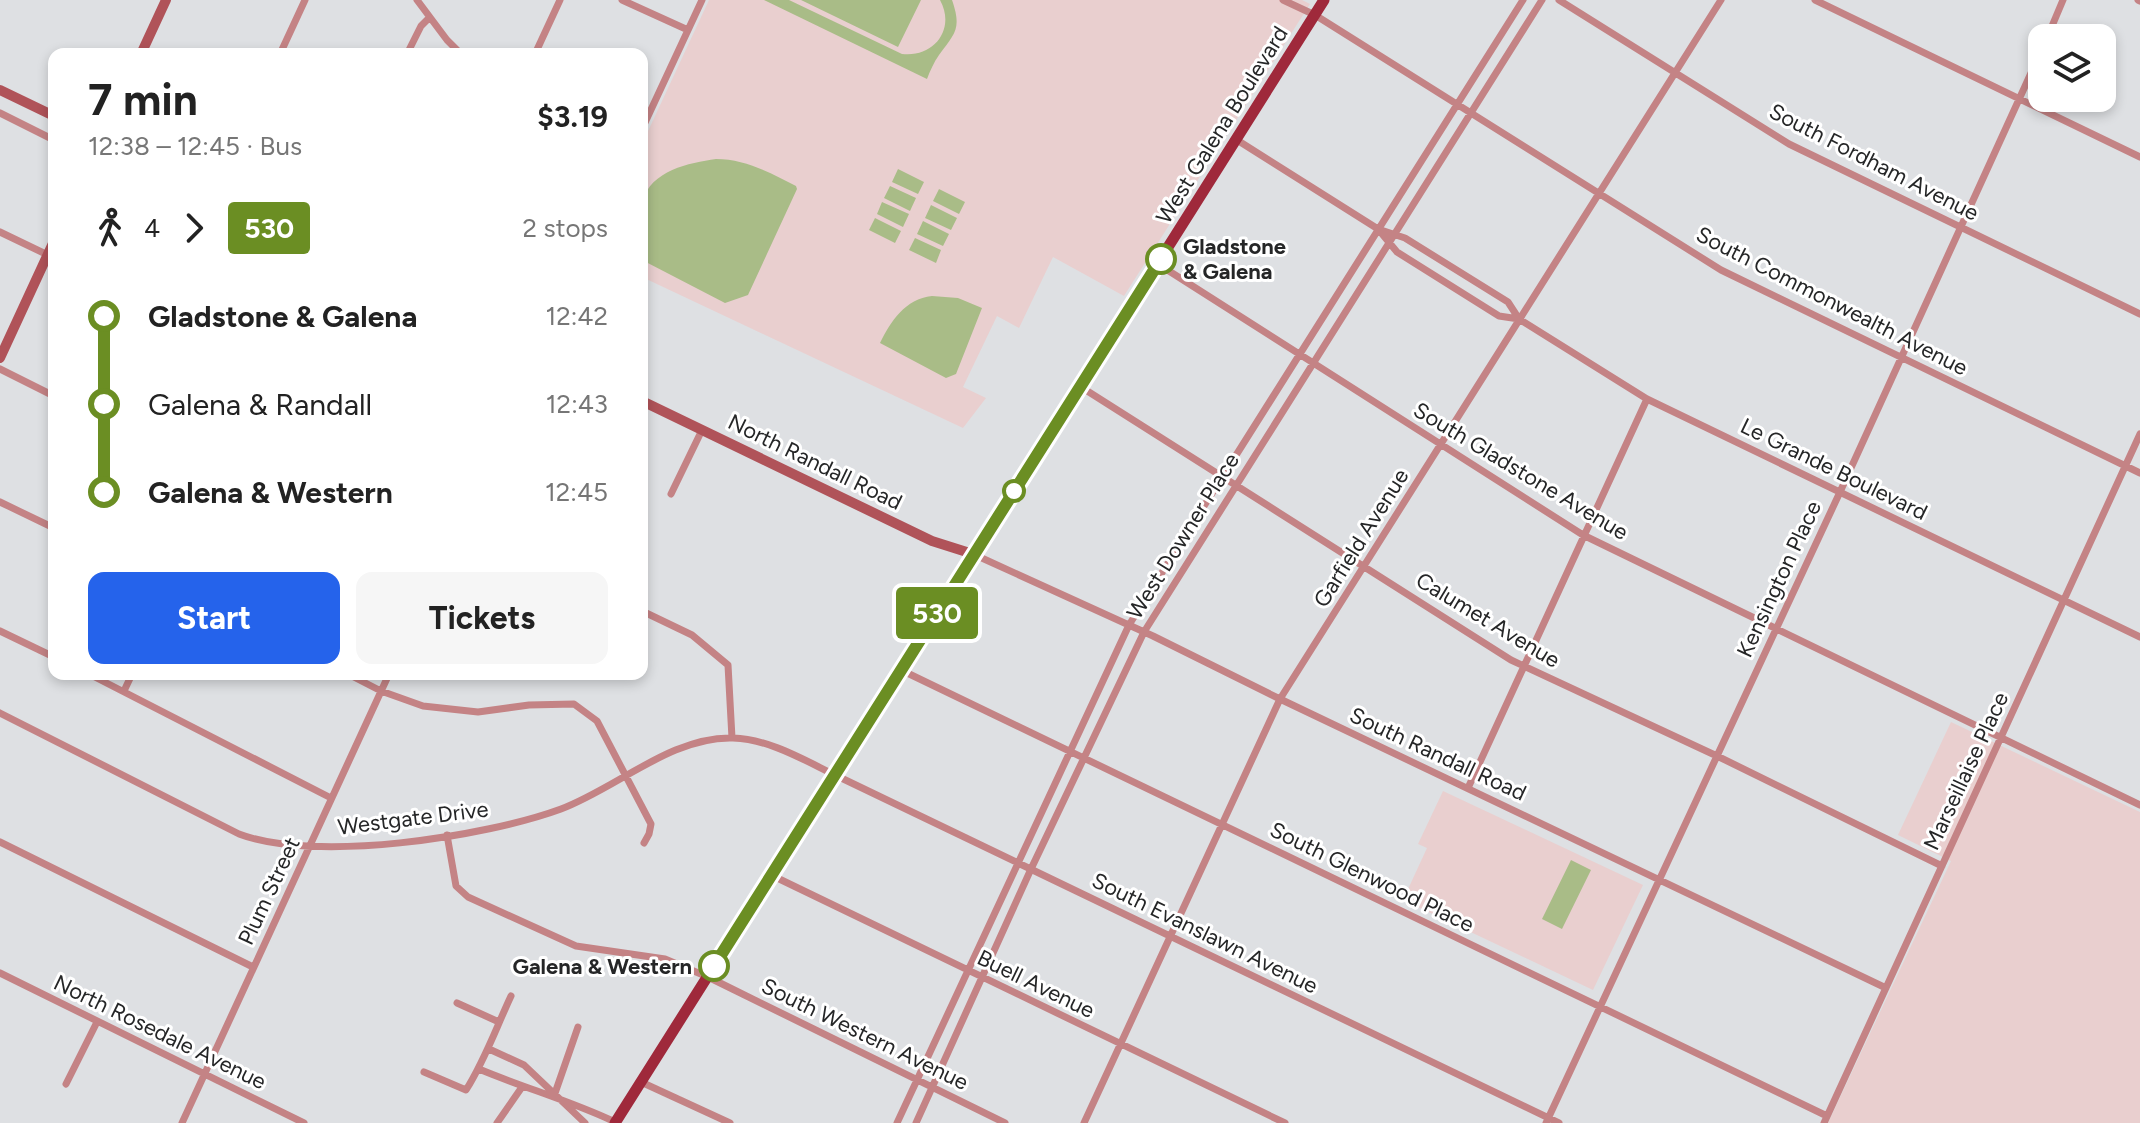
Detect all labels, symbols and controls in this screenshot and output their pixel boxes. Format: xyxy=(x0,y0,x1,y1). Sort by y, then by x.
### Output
street label: West Galena Boulevard xyxy=(1150,21,1294,229)
map controls xyxy=(2028,24,2116,112)
button: layers xyxy=(2028,24,2116,112)
text: 7 min xyxy=(88,73,198,126)
street label: South Fordham Avenue xyxy=(1765,97,1983,227)
text: $3.19 xyxy=(537,98,608,135)
text: 12:38 – 12:45 · Bus xyxy=(88,130,302,162)
icon: walk xyxy=(88,206,132,250)
icon: forward xyxy=(172,206,216,250)
text: 530 xyxy=(244,211,294,245)
text: 4 xyxy=(144,212,160,244)
text: 2 stops xyxy=(523,212,608,244)
street label: South Commonwealth Avenue xyxy=(1692,221,1972,381)
place label: Gladstone & Galena xyxy=(1183,233,1286,285)
marker: Gladstone & Galena xyxy=(1146,244,1176,274)
text: Gladstone & Galena xyxy=(148,298,417,335)
text: 12:42 xyxy=(545,300,608,332)
text: Galena & Randall xyxy=(148,386,372,423)
text: 12:43 xyxy=(546,388,608,420)
street label: South Gladstone Avenue xyxy=(1409,396,1633,546)
street label: North Randall Road xyxy=(724,408,906,516)
street label: Le Grande Boulevard xyxy=(1736,412,1932,526)
street label: West Downer Place xyxy=(1121,448,1245,624)
street label: Garfield Avenue xyxy=(1308,464,1414,612)
text: Galena & Western xyxy=(148,474,393,511)
text: 12:45 xyxy=(545,476,608,508)
unlabelled marker xyxy=(1003,480,1025,502)
street label: Kensington Place xyxy=(1731,496,1827,662)
street label: Calumet Avenue xyxy=(1411,566,1565,674)
button: Start xyxy=(88,572,340,664)
button: Tickets xyxy=(356,572,608,664)
line badge: 530 xyxy=(891,587,983,639)
text: 530 xyxy=(912,596,962,630)
street label: Marseillaise Place xyxy=(1918,688,2014,854)
street label: South Randall Road xyxy=(1345,701,1531,807)
street label: Westgate Drive xyxy=(336,795,490,841)
street label: South Glenwood Place xyxy=(1266,816,1478,938)
street label: Plum Street xyxy=(232,833,306,949)
street label: South Evanslawn Avenue xyxy=(1088,867,1322,999)
street label: Buell Avenue xyxy=(973,944,1099,1024)
marker: Galena & Western xyxy=(699,951,729,981)
place label: Galena & Western xyxy=(513,953,692,980)
street label: North Rosedale Avenue xyxy=(49,969,271,1095)
street label: South Western Avenue xyxy=(757,972,973,1096)

